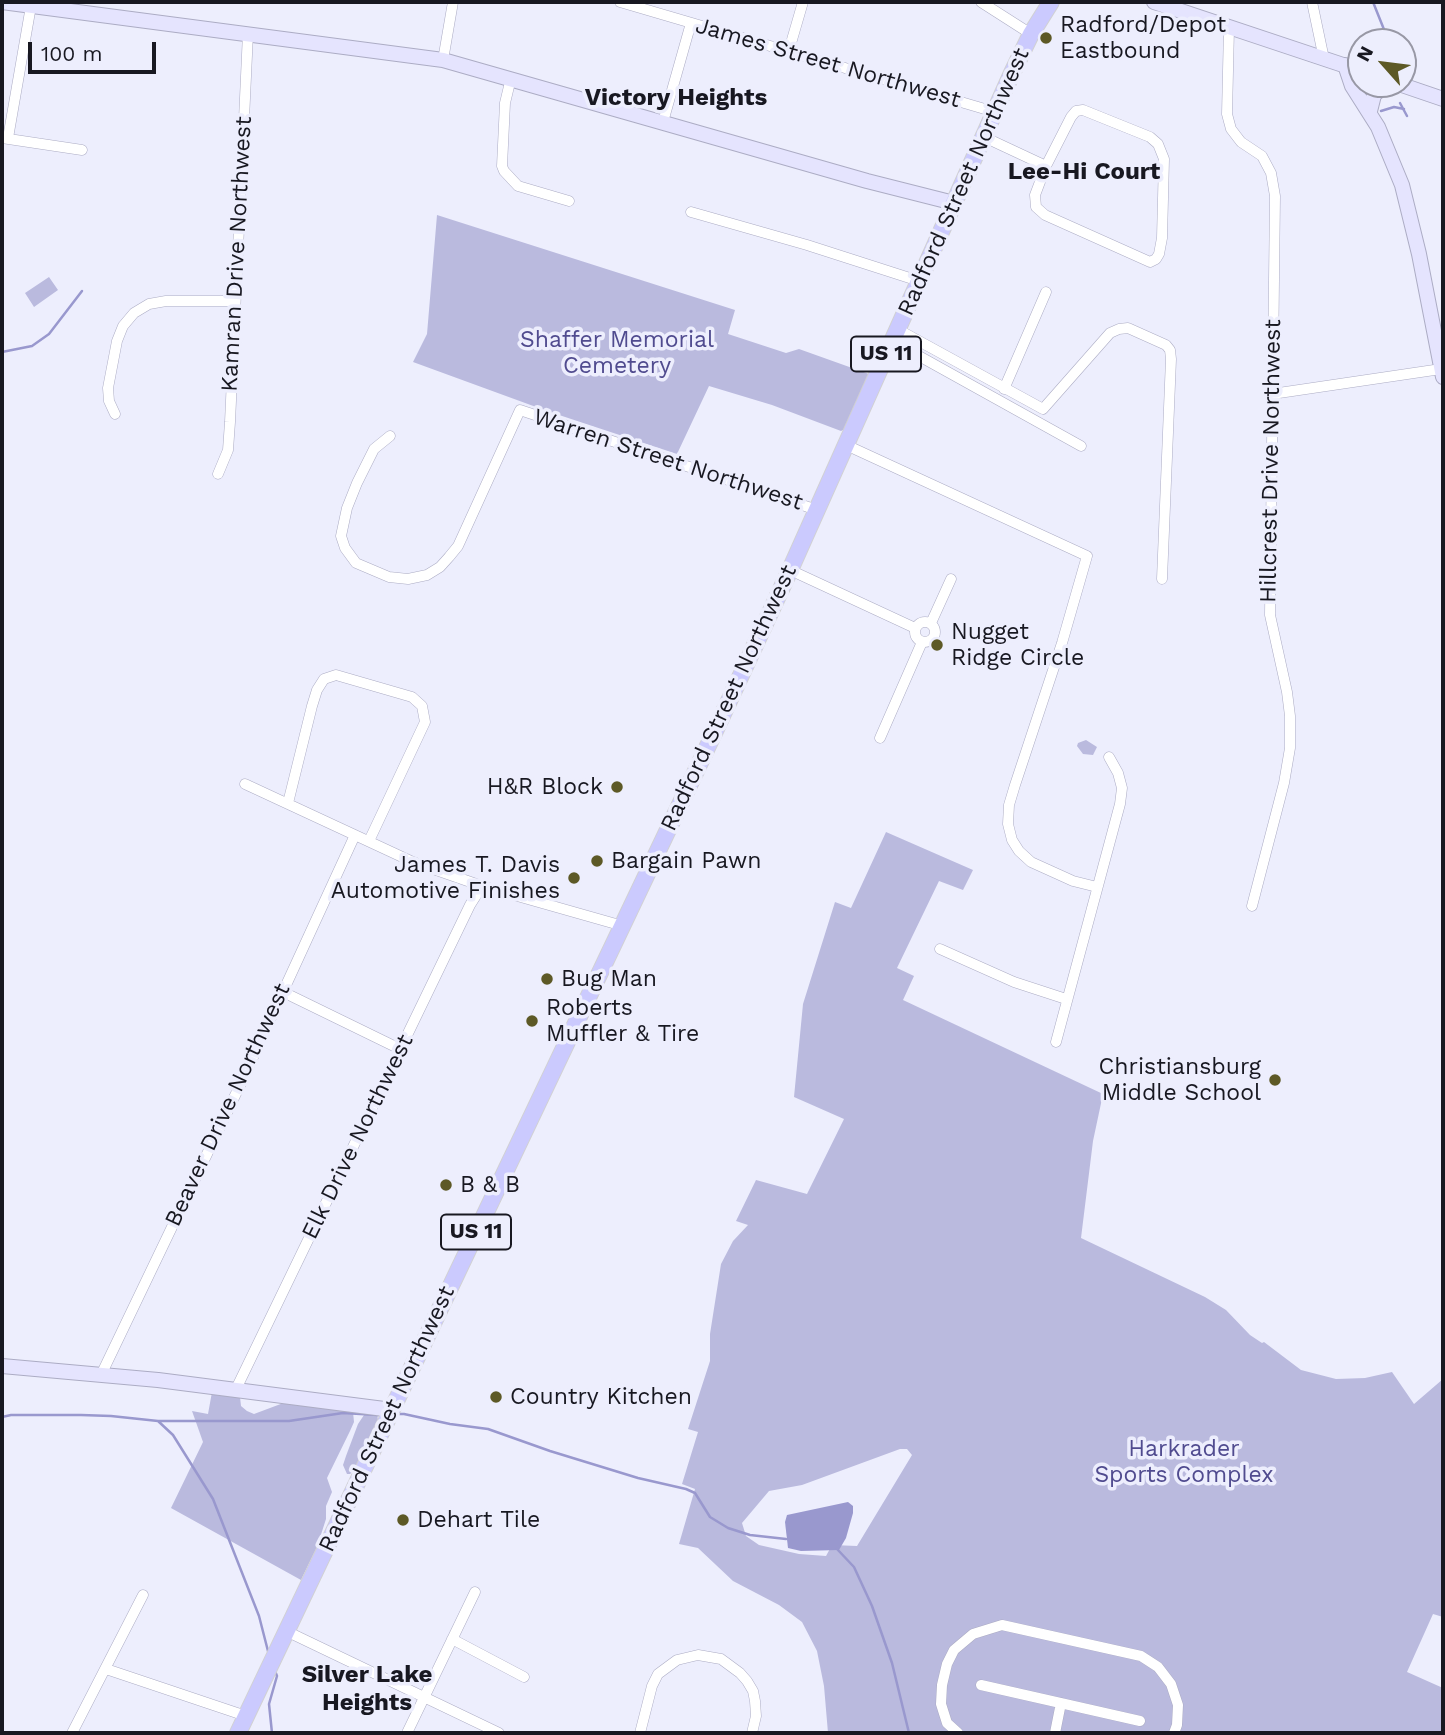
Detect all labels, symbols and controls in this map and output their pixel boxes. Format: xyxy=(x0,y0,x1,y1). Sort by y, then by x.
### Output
place label: Radford/Depot Eastbound xyxy=(1060,11,1226,65)
street label: James Street Northwest xyxy=(692,12,964,114)
scale bar xyxy=(32,28,159,72)
north arrow xyxy=(1347,28,1417,98)
marker: Radford/Depot Eastbound xyxy=(1038,30,1054,46)
text: 100 m xyxy=(41,41,103,66)
text: N xyxy=(1351,42,1378,65)
street label: Radford Street Northwest xyxy=(892,44,1036,320)
district label: Victory Heights xyxy=(585,84,767,112)
street label: Kamran Drive Northwest xyxy=(216,116,258,392)
district label: Lee-Hi Court xyxy=(1008,158,1160,186)
street label: Hillcrest Drive Northwest xyxy=(1255,319,1287,603)
park label: Shaffer Memorial Cemetery xyxy=(520,326,714,380)
road number: US 11 xyxy=(851,336,921,372)
street label: Warren Street Northwest xyxy=(530,403,806,517)
street label: Radford Street Northwest xyxy=(655,561,803,835)
place label: Nugget Ridge Circle xyxy=(951,618,1084,672)
marker: Nugget Ridge Circle xyxy=(929,637,945,653)
place label: H&R Block xyxy=(487,773,603,801)
marker: H&R Block xyxy=(609,779,625,795)
place label: Bargain Pawn xyxy=(611,847,762,875)
place label: James T. Davis Automotive Finishes xyxy=(331,851,560,905)
marker: Bargain Pawn xyxy=(589,853,605,869)
marker: James T. Davis Automotive Finishes xyxy=(566,870,582,886)
place label: Bug Man xyxy=(561,965,657,993)
marker: Bug Man xyxy=(539,971,555,987)
street label: Beaver Drive Northwest xyxy=(159,979,297,1231)
place label: Roberts Muffler & Tire xyxy=(546,994,699,1048)
marker: Roberts Muffler & Tire xyxy=(524,1013,540,1029)
street label: Elk Drive Northwest xyxy=(296,1030,420,1244)
place label: Christiansburg Middle School xyxy=(1099,1053,1261,1107)
marker: Christiansburg Middle School xyxy=(1267,1072,1283,1088)
place label: B & B xyxy=(460,1171,520,1199)
marker: B & B xyxy=(438,1177,454,1193)
road number: US 11 xyxy=(441,1214,511,1250)
street label: Radford Street Northwest xyxy=(313,1282,461,1556)
place label: Country Kitchen xyxy=(510,1383,692,1411)
marker: Country Kitchen xyxy=(488,1389,504,1405)
park label: Harkrader Sports Complex xyxy=(1094,1435,1274,1489)
place label: Dehart Tile xyxy=(417,1506,540,1534)
marker: Dehart Tile xyxy=(395,1512,411,1528)
district label: Silver Lake Heights xyxy=(302,1661,432,1717)

